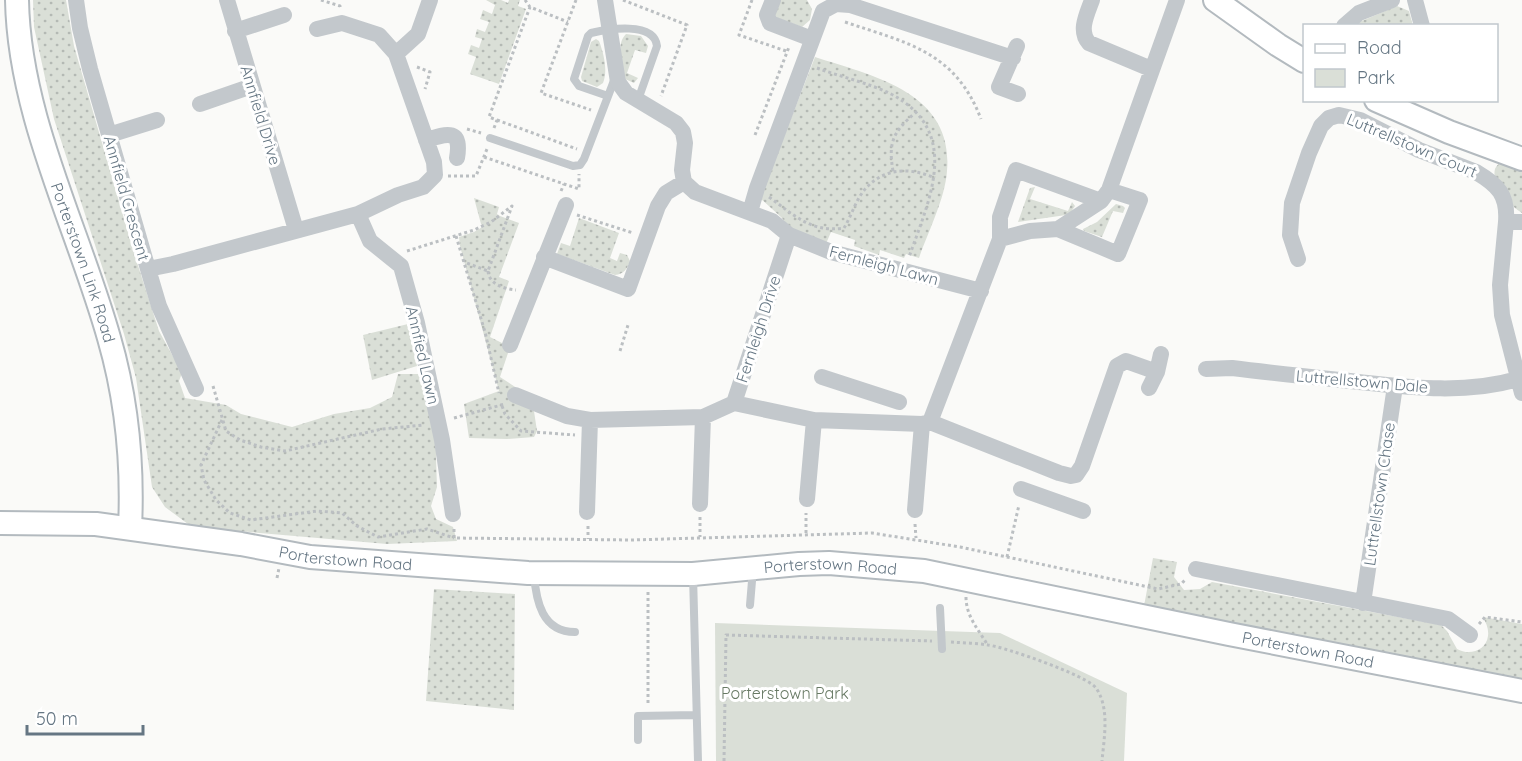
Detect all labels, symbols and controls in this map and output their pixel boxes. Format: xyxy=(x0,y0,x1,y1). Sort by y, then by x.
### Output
legend xyxy=(1303,24,1498,102)
text: Road xyxy=(1357,36,1402,59)
street label: Annfield Drive xyxy=(236,63,286,167)
text: Park xyxy=(1357,66,1395,89)
street label: Luttrellstown Court xyxy=(1344,109,1480,181)
street label: Annfield Crescent xyxy=(100,133,154,263)
street label: Porterstown Link Road xyxy=(47,180,120,345)
street label: Fernleigh Lawn xyxy=(827,241,941,289)
street label: Fernleigh Drive xyxy=(731,273,785,385)
street label: Annfied Lawn xyxy=(402,304,444,406)
street label: Luttrellstown Dale xyxy=(1295,365,1429,397)
street label: Luttrellstown Chase xyxy=(1359,421,1399,567)
street label: Porterstown Road xyxy=(277,541,413,574)
street label: Porterstown Road xyxy=(763,553,898,579)
street label: Porterstown Road xyxy=(1241,627,1376,672)
park label: Porterstown Park xyxy=(721,683,849,703)
scale bar xyxy=(27,698,142,736)
text: 50 m xyxy=(36,707,78,730)

